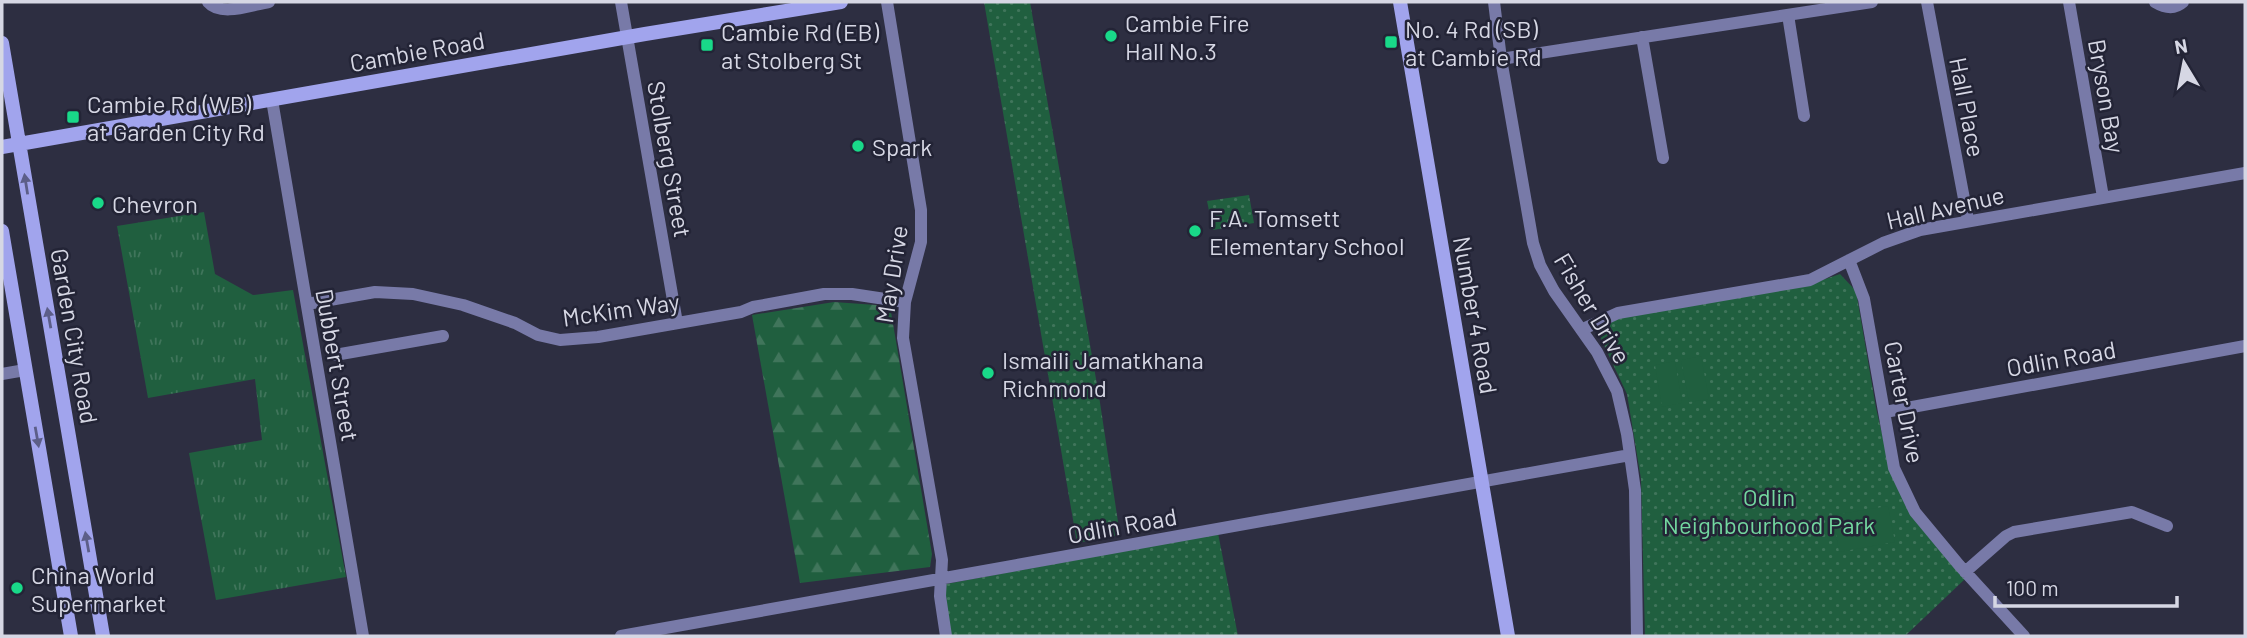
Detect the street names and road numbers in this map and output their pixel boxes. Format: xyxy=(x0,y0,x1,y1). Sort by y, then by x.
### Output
street label: Cambie Road xyxy=(347,25,487,77)
street label: Bryson Bay xyxy=(2083,37,2131,155)
street label: Hall Place xyxy=(1944,55,1992,159)
street label: Stolberg Street xyxy=(642,79,698,239)
street label: Hall Avenue xyxy=(1883,179,2007,235)
street label: May Drive xyxy=(869,223,913,325)
street label: Number 4 Road xyxy=(1448,234,1504,396)
street label: Garden City Road xyxy=(45,246,105,426)
street label: Fisher Drive xyxy=(1549,247,1637,369)
street label: McKim Way xyxy=(560,286,682,332)
street label: Dubbert Street xyxy=(310,287,366,443)
street label: Odlin Road xyxy=(2004,334,2118,382)
street label: Carter Drive xyxy=(1879,338,1931,466)
street label: Odlin Road xyxy=(1065,501,1179,549)

